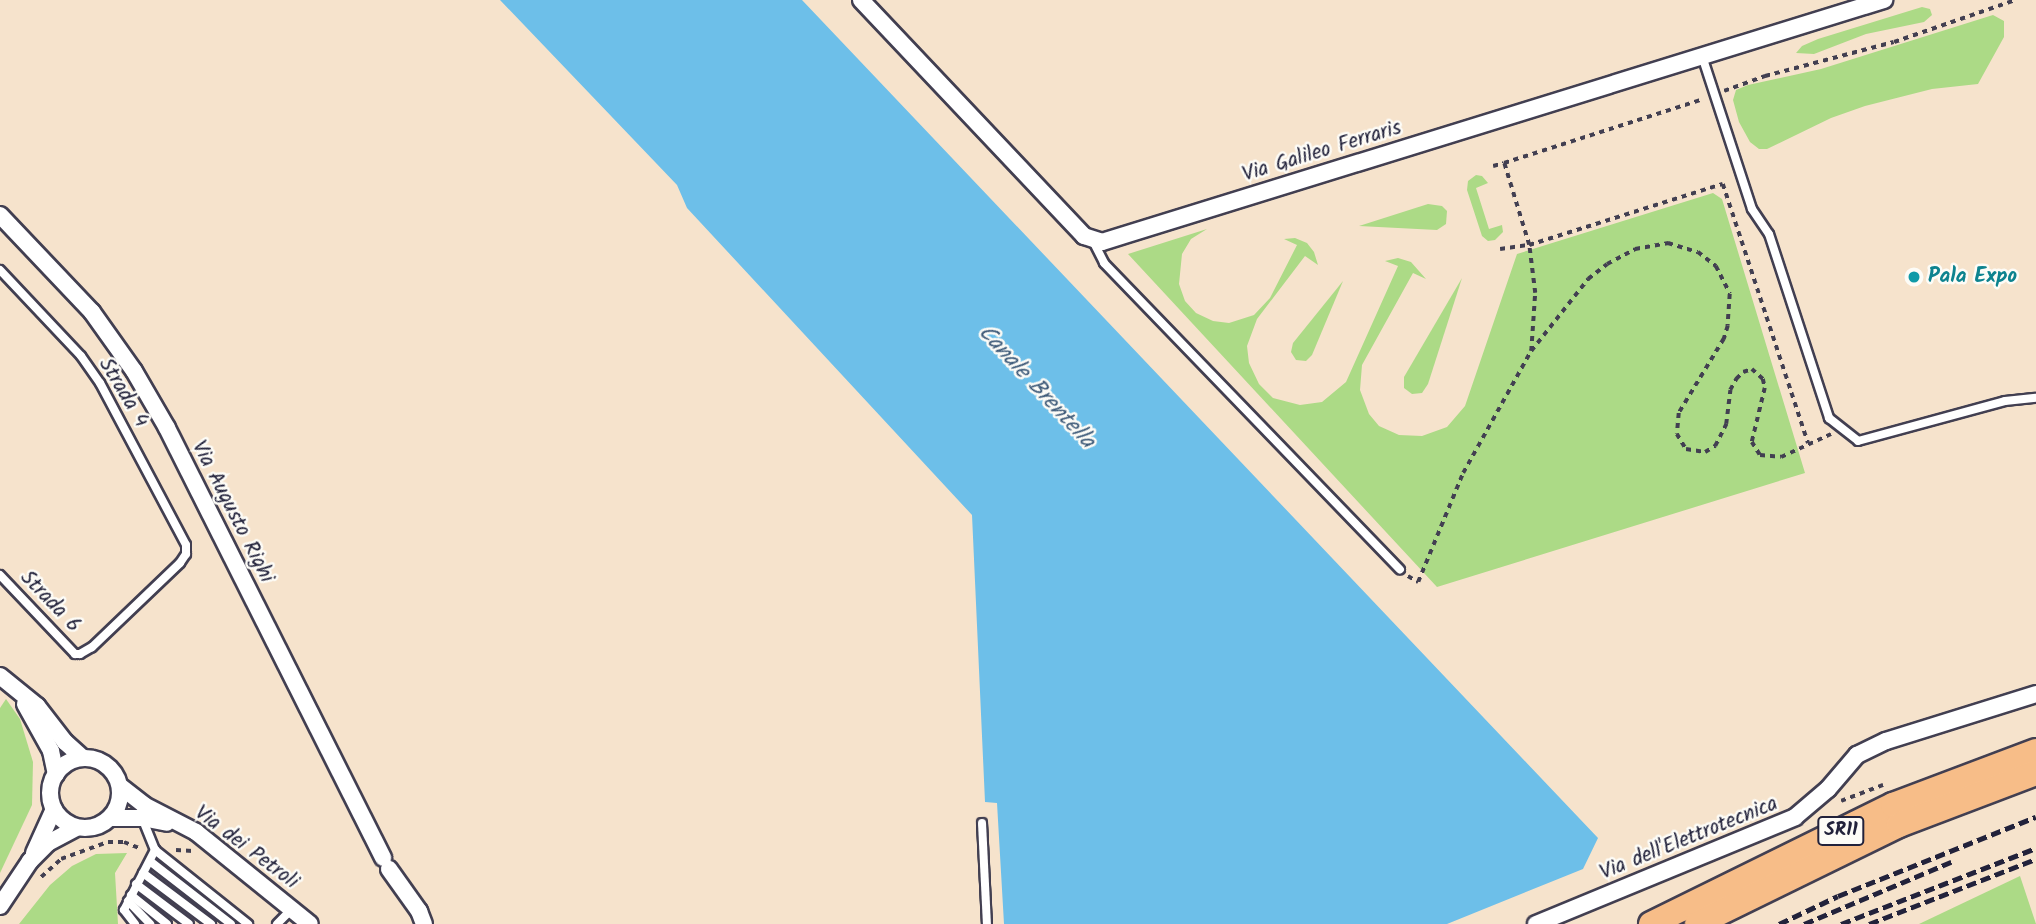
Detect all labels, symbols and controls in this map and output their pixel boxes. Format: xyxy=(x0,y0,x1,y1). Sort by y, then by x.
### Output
street label: Via Galileo Ferraris xyxy=(1239,116,1405,188)
place label: Pala Expo xyxy=(1928,264,2017,290)
marker: Pala Expo xyxy=(1906,269,1922,285)
water label: Canale Brentella xyxy=(972,319,1100,455)
street label: Strada 4 xyxy=(93,354,153,432)
street label: Via Augusto Righi xyxy=(185,437,279,587)
street label: Strada 6 xyxy=(14,566,86,638)
street label: Via dell'Elettrotecnica xyxy=(1596,792,1782,886)
street label: Via dei Petroli xyxy=(189,801,303,895)
road number: SR11 xyxy=(1816,816,1866,846)

